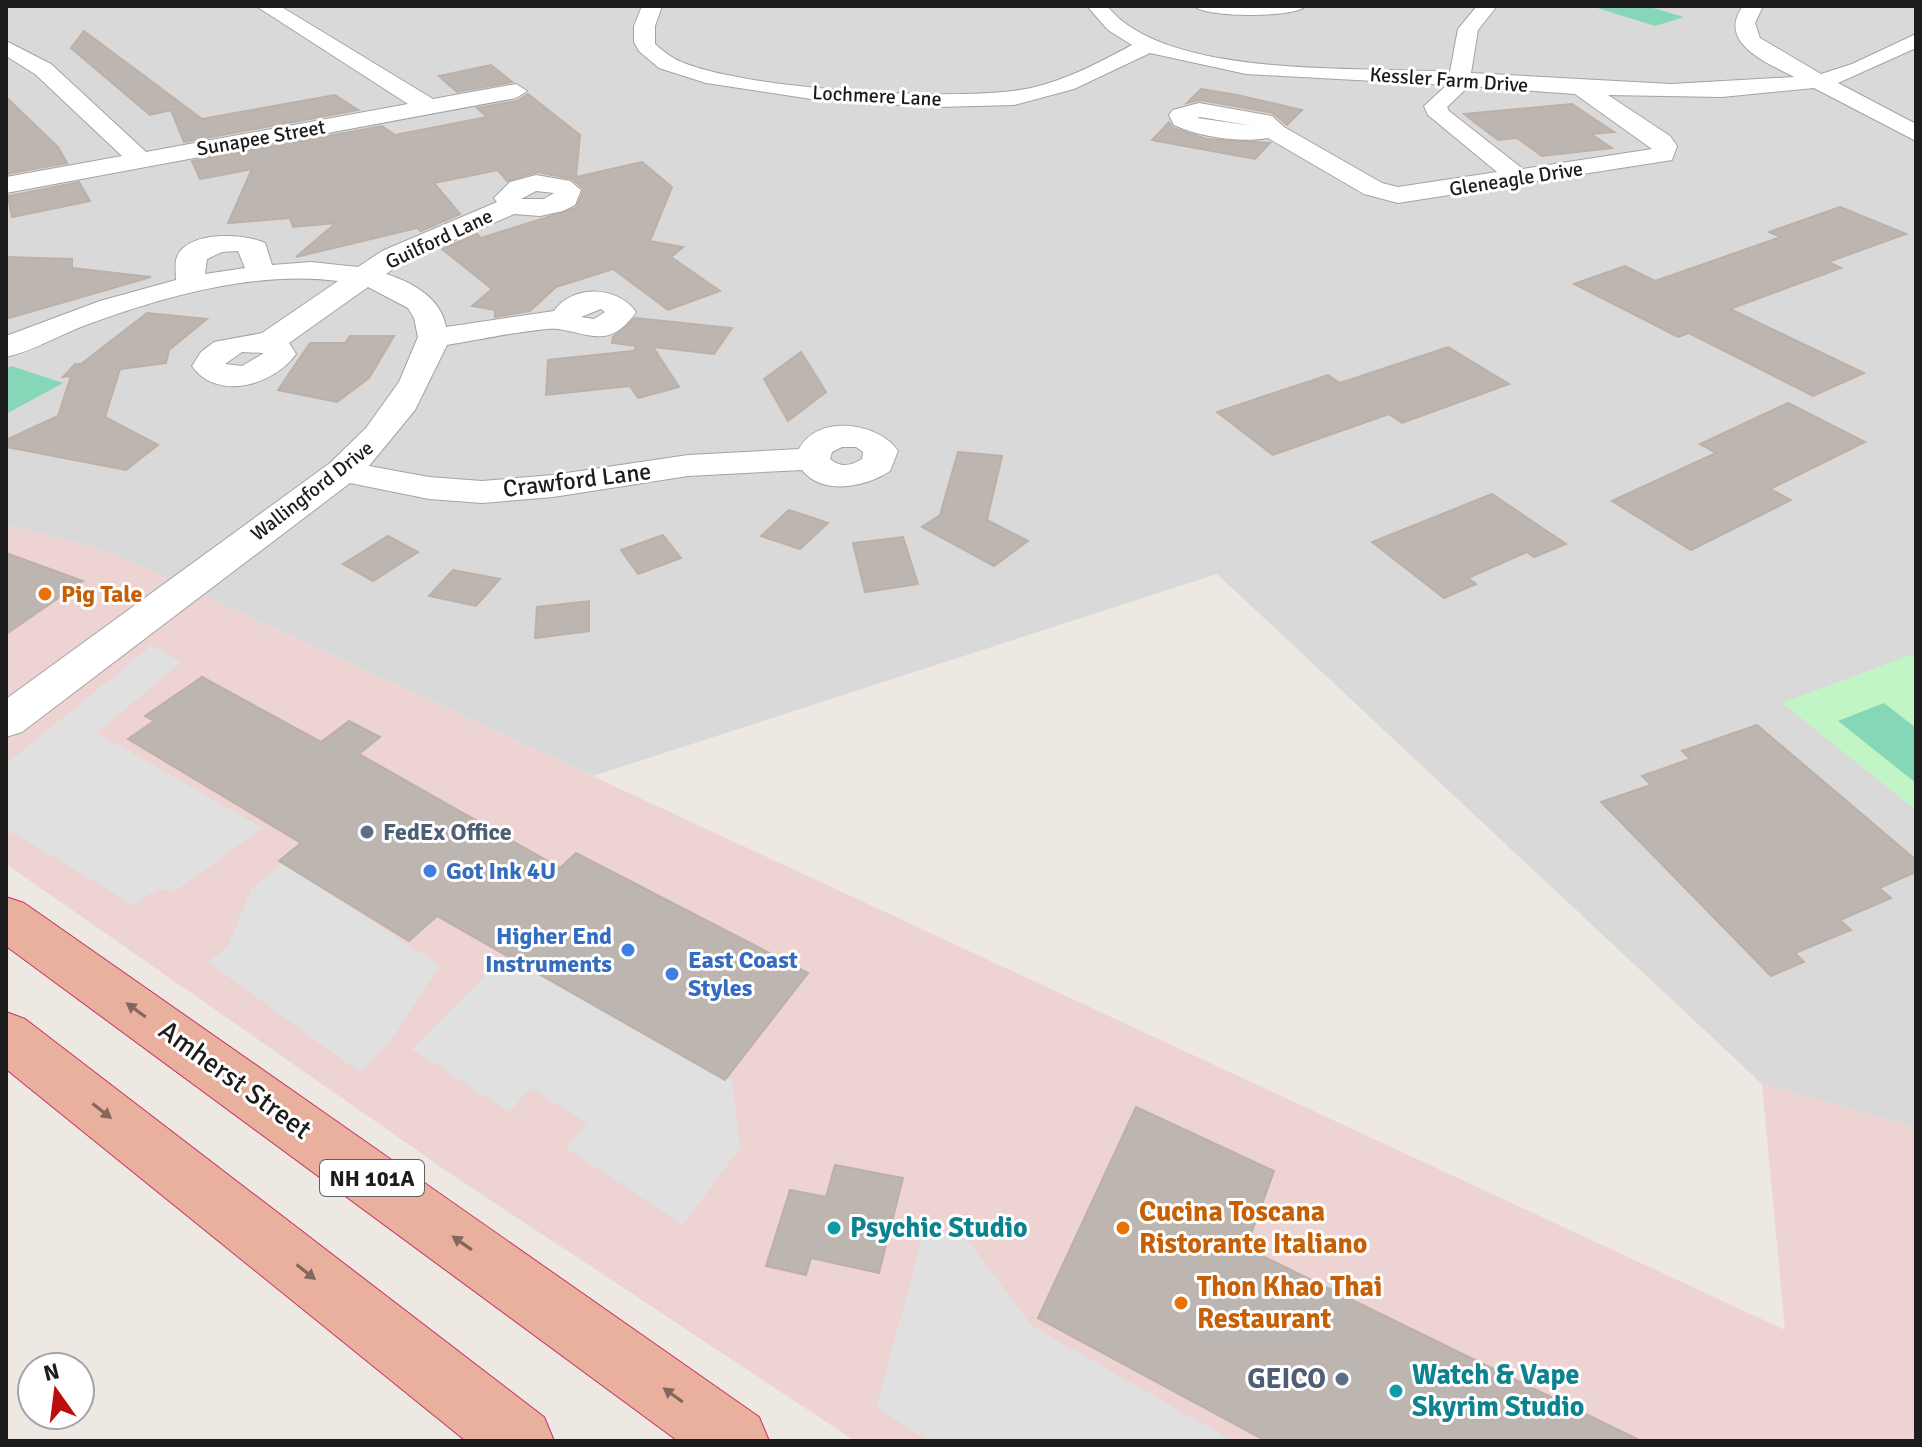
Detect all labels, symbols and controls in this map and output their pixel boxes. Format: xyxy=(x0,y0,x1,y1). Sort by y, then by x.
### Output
street label: Kessler Farm Drive xyxy=(1369,62,1529,98)
street label: Lochmere Lane xyxy=(812,80,942,112)
street label: Sunapee Street xyxy=(195,114,327,162)
street label: Gleneagle Drive xyxy=(1447,156,1585,202)
street label: Guilford Lane xyxy=(381,203,497,275)
street label: Wallingford Drive xyxy=(246,435,378,547)
street label: Crawford Lane xyxy=(501,456,653,504)
place label: Pig Tale xyxy=(61,579,143,609)
marker: Pig Tale xyxy=(36,585,54,603)
place label: FedEx Office xyxy=(383,817,512,847)
marker: FedEx Office xyxy=(358,823,376,841)
place label: Got Ink 4U xyxy=(446,856,556,886)
marker: Got Ink 4U xyxy=(421,862,439,880)
place label: Higher End Instruments xyxy=(485,921,612,979)
marker: Higher End Instruments xyxy=(619,941,637,959)
place label: East Coast Styles xyxy=(688,945,798,1003)
marker: East Coast Styles xyxy=(663,965,681,983)
one-way arrow xyxy=(126,1003,147,1018)
street label: Amherst Street xyxy=(152,1013,318,1147)
one-way arrow xyxy=(92,1102,112,1119)
road number: NH 101A xyxy=(320,1160,424,1196)
place label: Cucina Toscana Ristorante Italiano xyxy=(1139,1195,1367,1261)
place label: Psychic Studio xyxy=(850,1211,1028,1245)
marker: Psychic Studio xyxy=(825,1219,843,1237)
marker: Cucina Toscana Ristorante Italiano xyxy=(1114,1219,1132,1237)
one-way arrow xyxy=(451,1235,472,1251)
one-way arrow xyxy=(296,1263,316,1280)
place label: Thon Khao Thai Restaurant xyxy=(1197,1270,1382,1336)
marker: Thon Khao Thai Restaurant xyxy=(1172,1294,1190,1312)
north arrow xyxy=(16,1351,96,1431)
text: N xyxy=(41,1357,62,1387)
place label: Watch & Vape Skyrim Studio xyxy=(1412,1358,1584,1424)
place label: GEICO xyxy=(1247,1362,1326,1396)
marker: GEICO xyxy=(1333,1370,1351,1388)
marker: Watch & Vape Skyrim Studio xyxy=(1387,1382,1405,1400)
one-way arrow xyxy=(662,1388,683,1403)

